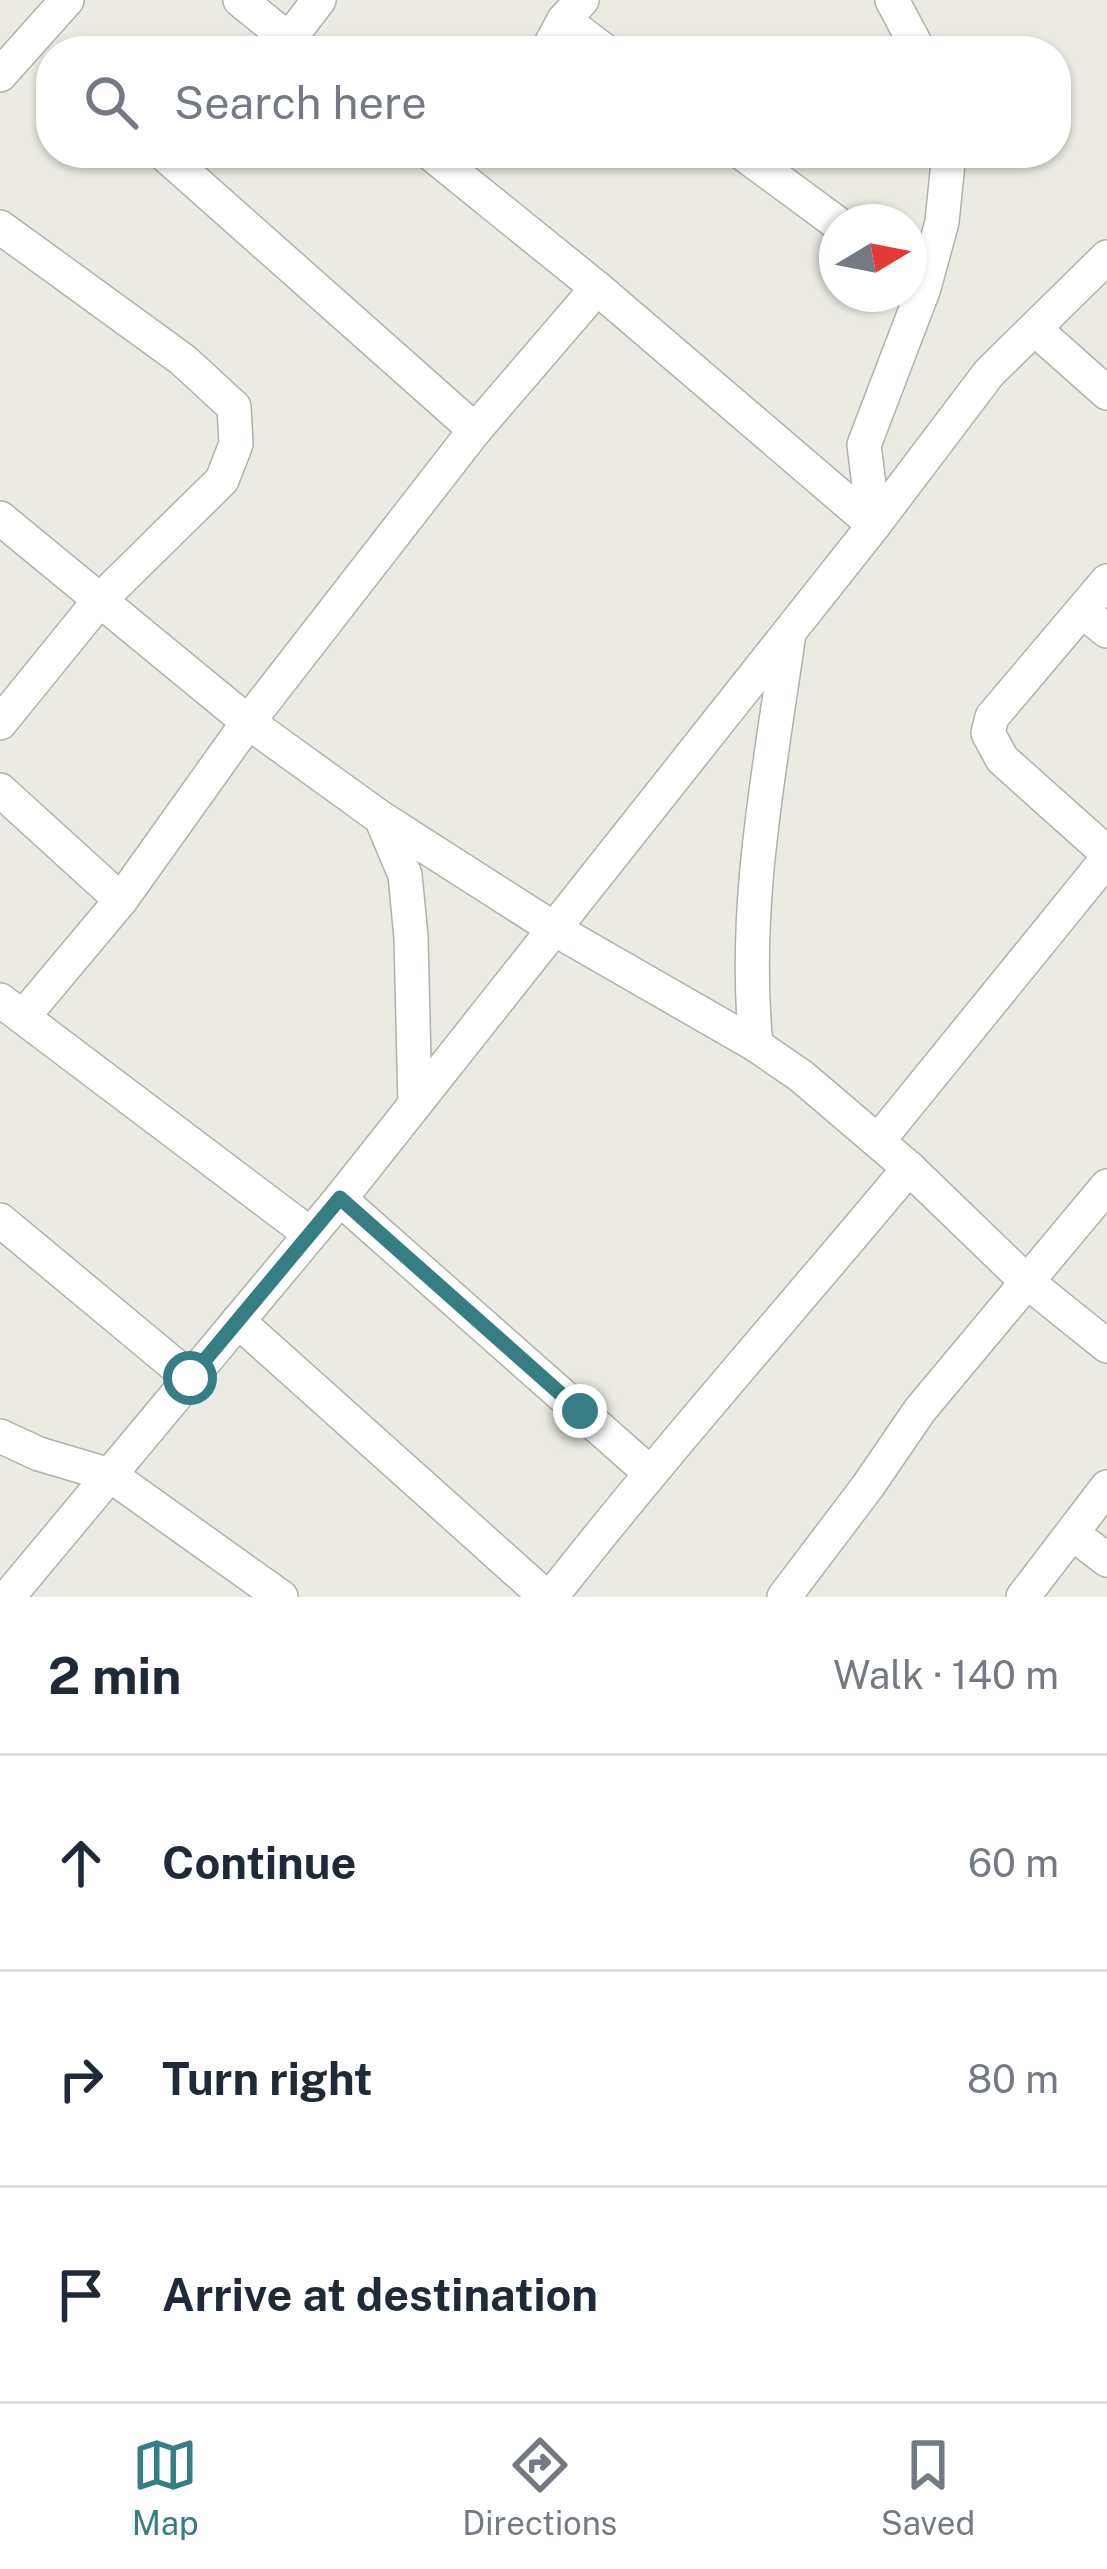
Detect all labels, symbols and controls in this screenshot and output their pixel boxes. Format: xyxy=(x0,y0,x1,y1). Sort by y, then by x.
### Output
search box xyxy=(36,36,1071,168)
icon: search xyxy=(78,69,144,135)
text: Search here xyxy=(174,76,427,129)
north arrow xyxy=(819,204,927,312)
route start xyxy=(163,1351,217,1405)
route end xyxy=(553,1384,607,1438)
text: 2 min xyxy=(48,1646,182,1705)
text: Walk · 140 m xyxy=(833,1652,1059,1698)
icon: ahead xyxy=(48,1830,114,1896)
text: Continue xyxy=(162,1836,356,1889)
text: 60 m xyxy=(968,1840,1059,1886)
icon: right xyxy=(48,2046,114,2112)
text: Turn right xyxy=(162,2052,373,2105)
text: 80 m xyxy=(967,2056,1059,2102)
icon: arrive xyxy=(48,2262,114,2328)
text: Arrive at destination xyxy=(162,2268,598,2321)
tab: Map xyxy=(132,2432,199,2542)
tab: Directions xyxy=(462,2432,617,2542)
tab: Saved xyxy=(881,2432,975,2542)

